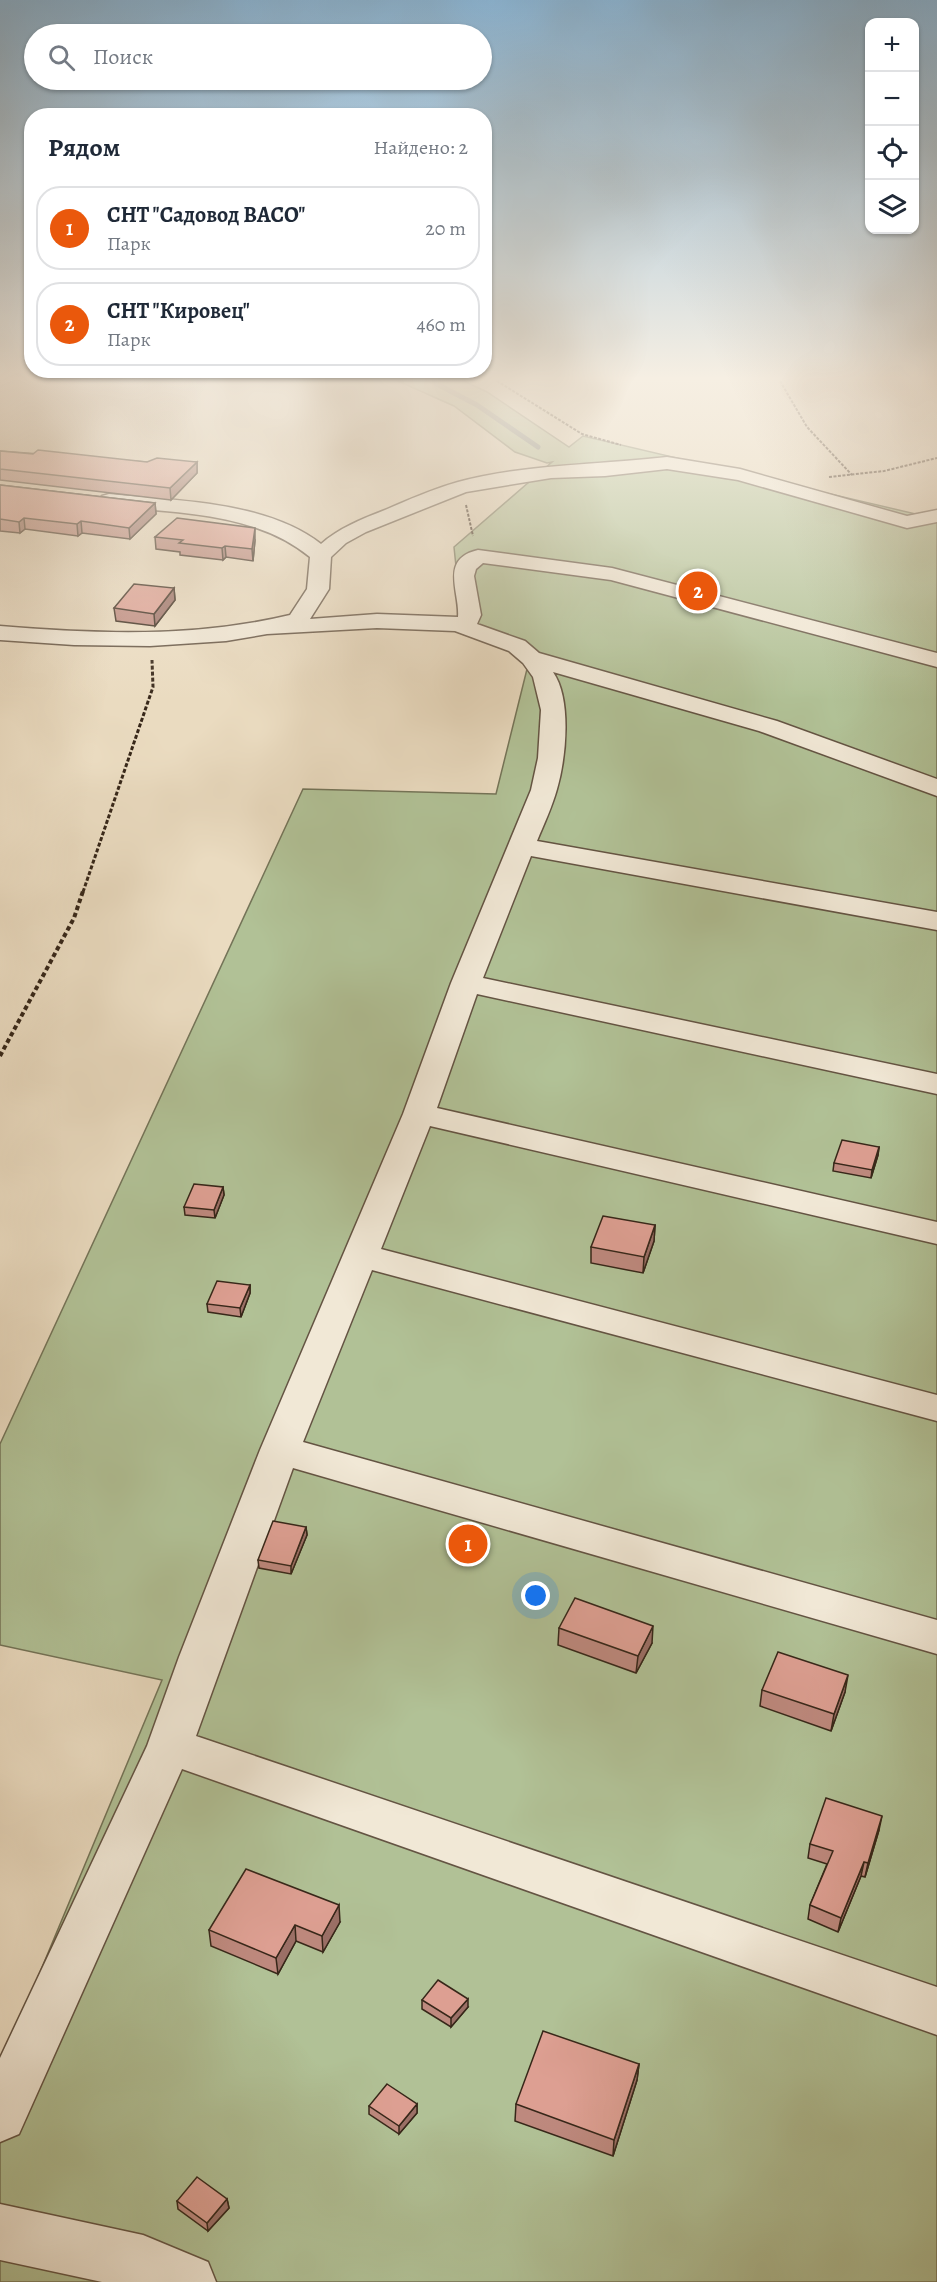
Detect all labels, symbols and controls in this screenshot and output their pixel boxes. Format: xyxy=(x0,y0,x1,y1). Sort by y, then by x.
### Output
map controls xyxy=(865,18,919,234)
button: + xyxy=(865,18,919,72)
search box xyxy=(24,24,492,90)
icon: search xyxy=(45,41,78,74)
text: Поиск xyxy=(93,42,153,72)
button: − xyxy=(865,72,919,126)
button: locate xyxy=(865,126,919,180)
text: Рядом xyxy=(48,130,120,165)
text: Найдено: 2 xyxy=(373,134,468,161)
button: layers xyxy=(865,180,919,234)
text: СНТ "Садовод ВАСО" xyxy=(107,200,305,230)
text: 1 xyxy=(66,215,73,242)
text: 20 m xyxy=(425,215,466,242)
text: Парк xyxy=(107,230,151,257)
text: СНТ "Кировец" xyxy=(107,296,250,326)
text: 2 xyxy=(65,311,74,338)
text: 460 m xyxy=(416,311,466,338)
text: Парк xyxy=(107,326,151,353)
pin: 2 xyxy=(678,568,718,614)
pin: 1 xyxy=(448,1522,488,1566)
your location xyxy=(521,1581,550,1610)

